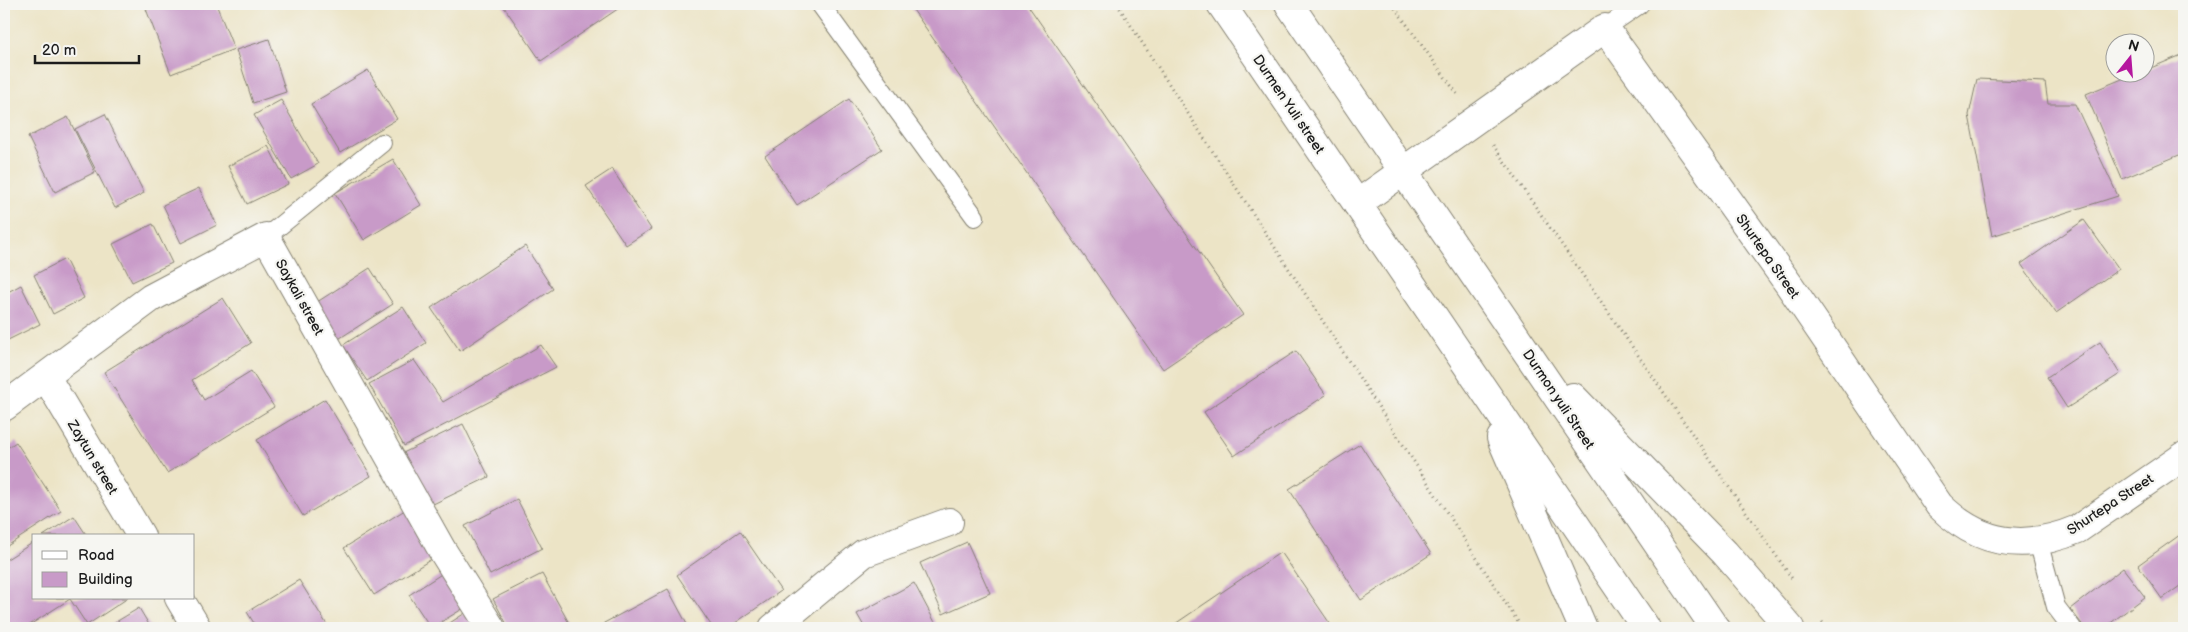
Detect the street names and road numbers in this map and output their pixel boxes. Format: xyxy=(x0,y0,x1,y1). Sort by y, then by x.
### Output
street label: Durmen Yuli street xyxy=(1249,51,1328,158)
street label: Shurtepa Street xyxy=(1732,211,1803,302)
street label: Saykali street xyxy=(272,256,328,339)
street label: Durmon yuli Street xyxy=(1519,346,1599,453)
street label: Zaytun street xyxy=(63,416,122,498)
street label: Shurtepa Street xyxy=(2064,470,2157,539)

